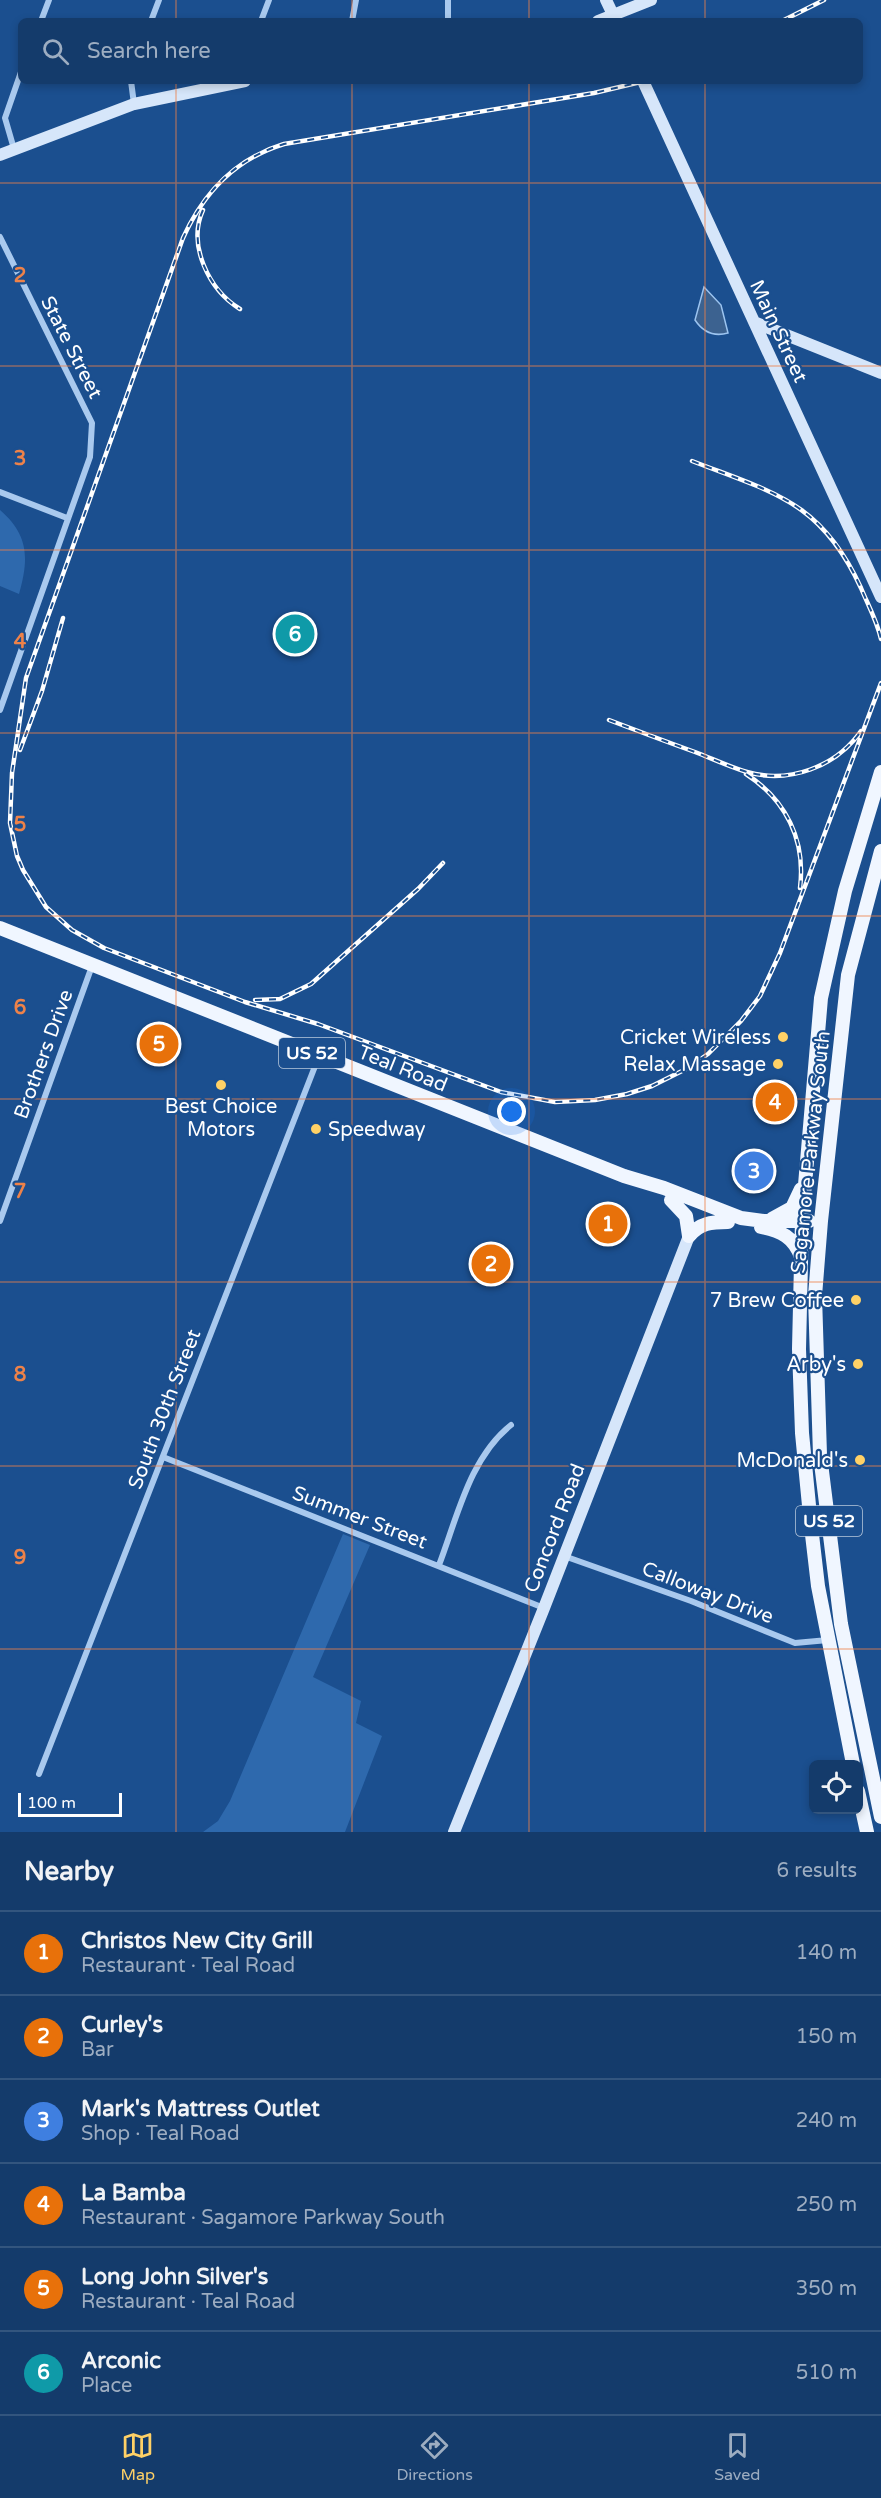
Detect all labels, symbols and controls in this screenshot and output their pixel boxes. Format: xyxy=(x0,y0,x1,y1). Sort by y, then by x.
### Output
search box xyxy=(18,18,863,84)
icon: search xyxy=(39,35,72,68)
text: Search here xyxy=(87,38,211,64)
text: 2 xyxy=(14,264,26,288)
street label: Main Street xyxy=(744,276,812,387)
street label: State Street xyxy=(35,292,107,403)
text: 3 xyxy=(14,447,26,471)
pin: 6 xyxy=(276,612,314,656)
text: 4 xyxy=(14,630,27,654)
text: 5 xyxy=(14,813,26,837)
street label: Brothers Drive xyxy=(9,986,78,1122)
text: 6 xyxy=(14,996,26,1020)
pin: 5 xyxy=(140,1022,178,1066)
place label: Cricket Wireless xyxy=(620,1026,771,1050)
marker: Cricket Wireless xyxy=(776,1030,790,1044)
street label: Sagamore Parkway South xyxy=(786,1030,836,1275)
road number: US 52 xyxy=(279,1038,345,1068)
street label: Teal Road xyxy=(355,1040,451,1098)
place label: Relax Massage xyxy=(623,1053,766,1077)
marker: Relax Massage xyxy=(771,1057,785,1071)
marker: Best Choice Motors xyxy=(214,1078,228,1092)
pin: 4 xyxy=(756,1080,794,1124)
place label: Best Choice Motors xyxy=(165,1095,277,1142)
your location xyxy=(497,1097,526,1126)
place label: Speedway xyxy=(328,1118,426,1142)
marker: Speedway xyxy=(309,1122,323,1136)
pin: 3 xyxy=(734,1148,774,1194)
text: 7 xyxy=(14,1180,26,1204)
pin: 1 xyxy=(588,1202,628,1246)
pin: 2 xyxy=(472,1242,510,1286)
place label: 7 Brew Coffee xyxy=(710,1289,844,1313)
marker: 7 Brew Coffee xyxy=(849,1293,863,1307)
street label: South 30th Street xyxy=(123,1326,207,1493)
place label: Arby's xyxy=(786,1353,846,1377)
marker: Arby's xyxy=(851,1357,865,1371)
text: 8 xyxy=(14,1363,26,1387)
place label: McDonald's xyxy=(736,1449,848,1473)
marker: McDonald's xyxy=(853,1453,867,1467)
street label: Concord Road xyxy=(519,1461,591,1596)
street label: Summer Street xyxy=(289,1481,431,1555)
road number: US 52 xyxy=(796,1506,862,1536)
text: 9 xyxy=(14,1546,26,1570)
street label: Calloway Drive xyxy=(638,1557,777,1629)
map controls xyxy=(809,1760,863,1814)
button: locate xyxy=(809,1760,863,1814)
scale bar xyxy=(18,1790,122,1818)
text: 100 m xyxy=(27,1793,76,1813)
text: Nearby xyxy=(24,1856,114,1887)
text: 6 results xyxy=(777,1859,857,1883)
text: Christos New City Grill xyxy=(81,1928,313,1954)
text: 1 xyxy=(37,1941,50,1965)
text: 140 m xyxy=(796,1941,857,1965)
text: Restaurant · Teal Road xyxy=(81,1954,295,1978)
text: Curley's xyxy=(81,2012,163,2038)
text: 2 xyxy=(37,2025,50,2049)
text: 150 m xyxy=(796,2025,857,2049)
text: Bar xyxy=(81,2038,114,2062)
text: Mark's Mattress Outlet xyxy=(81,2096,320,2122)
text: 3 xyxy=(37,2109,50,2133)
text: 240 m xyxy=(796,2109,857,2133)
text: Shop · Teal Road xyxy=(81,2122,240,2146)
text: La Bamba xyxy=(81,2180,186,2206)
text: 4 xyxy=(37,2193,50,2217)
text: 250 m xyxy=(796,2193,857,2217)
text: Restaurant · Sagamore Parkway South xyxy=(81,2206,445,2230)
text: Long John Silver's xyxy=(81,2264,268,2290)
text: 5 xyxy=(37,2277,50,2301)
text: 350 m xyxy=(796,2277,857,2301)
text: Restaurant · Teal Road xyxy=(81,2290,295,2314)
text: Arconic xyxy=(81,2348,161,2374)
text: 6 xyxy=(37,2361,50,2385)
text: 510 m xyxy=(796,2361,857,2385)
text: Place xyxy=(81,2374,132,2398)
tab: Map xyxy=(121,2429,155,2485)
tab: Directions xyxy=(396,2429,473,2485)
tab: Saved xyxy=(714,2429,760,2485)

